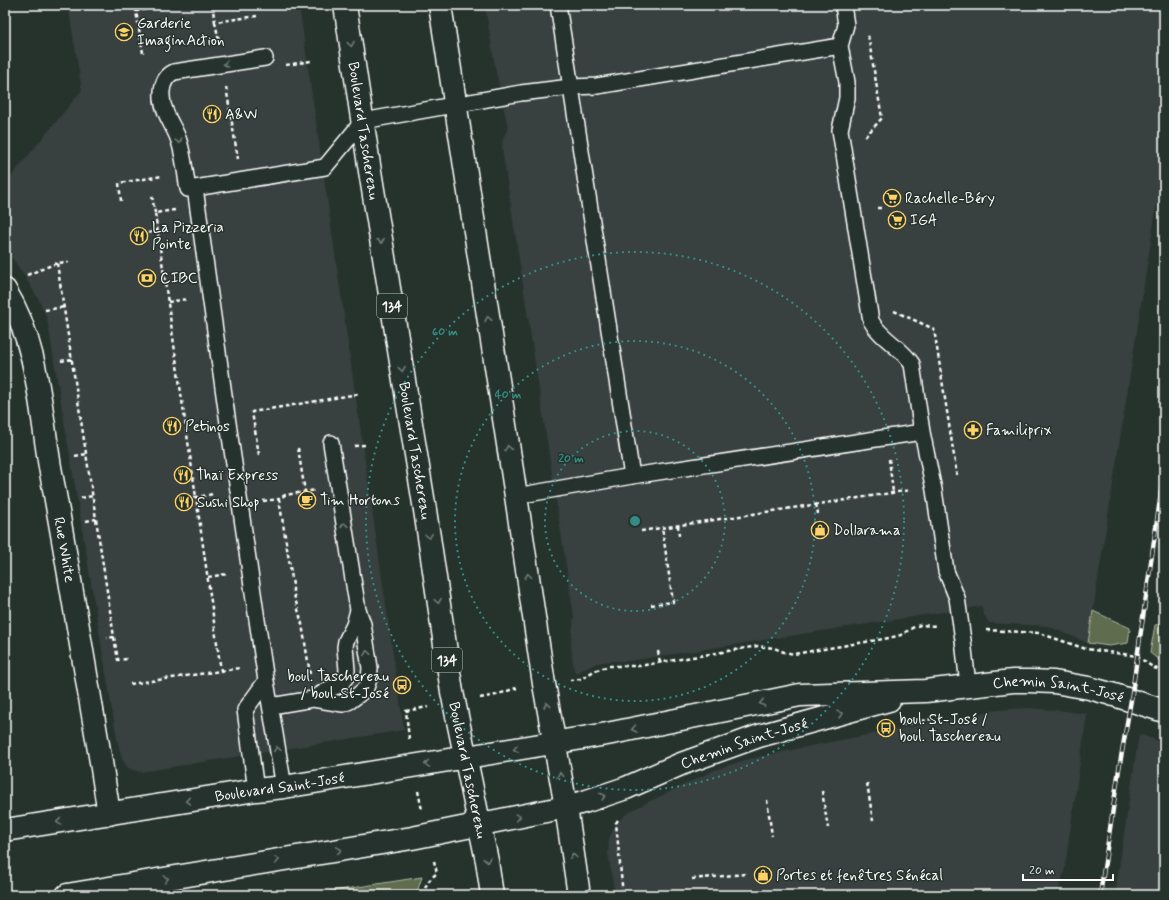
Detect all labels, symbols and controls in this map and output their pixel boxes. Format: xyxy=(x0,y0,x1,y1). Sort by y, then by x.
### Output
place label: Garderie ImaginAction xyxy=(137,14,224,52)
school or university icon: Garderie ImaginAction xyxy=(114,22,134,42)
one-way arrow xyxy=(346,40,355,47)
one-way arrow xyxy=(223,59,229,68)
street label: Boulevard Taschereau xyxy=(343,60,383,201)
restaurant icon: A&W xyxy=(202,104,222,124)
place label: A&W xyxy=(225,105,257,125)
one-way arrow xyxy=(174,137,183,144)
supermarket icon: Rachelle-Béry xyxy=(882,188,902,208)
place label: Rachelle-Béry xyxy=(905,189,995,209)
supermarket icon: IGA xyxy=(887,210,907,230)
place label: IGA xyxy=(910,211,937,231)
place label: La Pizzeria Pointe xyxy=(152,218,224,255)
restaurant icon: La Pizzeria Pointe xyxy=(129,226,149,246)
one-way arrow xyxy=(377,238,385,244)
bank icon: CIBC xyxy=(137,268,157,288)
place label: CIBC xyxy=(160,269,198,289)
road number: 134 xyxy=(377,294,407,318)
one-way arrow xyxy=(484,316,493,322)
text: 60 m xyxy=(432,324,458,340)
one-way arrow xyxy=(397,366,406,373)
street label: Boulevard Taschereau xyxy=(393,380,435,521)
text: 40 m xyxy=(495,387,522,403)
restaurant icon: Petinos xyxy=(162,416,182,436)
place label: Petinos xyxy=(185,417,230,437)
pharmacy icon: Familiprix xyxy=(963,420,983,440)
place label: Familiprix xyxy=(986,421,1052,441)
one-way arrow xyxy=(504,444,513,451)
text: 20 m xyxy=(558,451,584,467)
restaurant icon: Thaï Express xyxy=(173,465,193,485)
place label: Thaï Express xyxy=(196,466,279,486)
cafe icon: Tim Hortons xyxy=(297,490,317,510)
place label: Tim Hortons xyxy=(320,491,400,511)
restaurant icon: Sushi Shop xyxy=(174,492,194,512)
place label: Sushi Shop xyxy=(197,493,260,513)
centre of rings xyxy=(628,514,642,528)
street label: Rue White xyxy=(48,515,79,584)
shop icon: Dollarama xyxy=(810,520,830,540)
place label: Dollarama xyxy=(833,521,901,541)
one-way arrow xyxy=(340,522,349,529)
one-way arrow xyxy=(424,533,433,539)
one-way arrow xyxy=(524,573,533,579)
one-way arrow xyxy=(433,598,442,604)
road number: 134 xyxy=(432,648,462,672)
one-way arrow xyxy=(364,650,372,656)
place label: boul. Taschereau / boul. St-José xyxy=(287,667,389,704)
street label: Chemin Saint-José xyxy=(992,672,1126,708)
bus stop icon: boul. Taschereau / boul. St-José xyxy=(392,675,412,695)
one-way arrow xyxy=(758,698,765,707)
street label: Boulevard Taschereau xyxy=(443,700,491,841)
one-way arrow xyxy=(544,701,552,708)
one-way arrow xyxy=(836,710,843,719)
place label: boul. St-José / boul. Taschereau xyxy=(899,710,1001,747)
street label: Chemin Saint-José xyxy=(678,714,810,774)
bus stop icon: boul. St-José / boul. Taschereau xyxy=(876,718,896,738)
one-way arrow xyxy=(631,724,637,732)
one-way arrow xyxy=(273,745,282,752)
one-way arrow xyxy=(513,745,519,753)
one-way arrow xyxy=(424,759,430,768)
street label: Boulevard Saint-José xyxy=(213,768,346,807)
one-way arrow xyxy=(556,772,565,778)
one-way arrow xyxy=(599,792,606,801)
one-way arrow xyxy=(185,796,191,805)
one-way arrow xyxy=(515,813,521,822)
one-way arrow xyxy=(56,817,62,826)
one-way arrow xyxy=(336,846,343,854)
one-way arrow xyxy=(569,853,578,859)
scale bar xyxy=(1023,856,1113,882)
one-way arrow xyxy=(274,857,280,865)
one-way arrow xyxy=(482,857,490,863)
text: 20 m xyxy=(1029,863,1055,879)
shop icon: Portes et fenêtres Sénécal xyxy=(753,865,773,885)
place label: Portes et fenêtres Sénécal xyxy=(776,866,943,886)
one-way arrow xyxy=(163,875,169,884)

